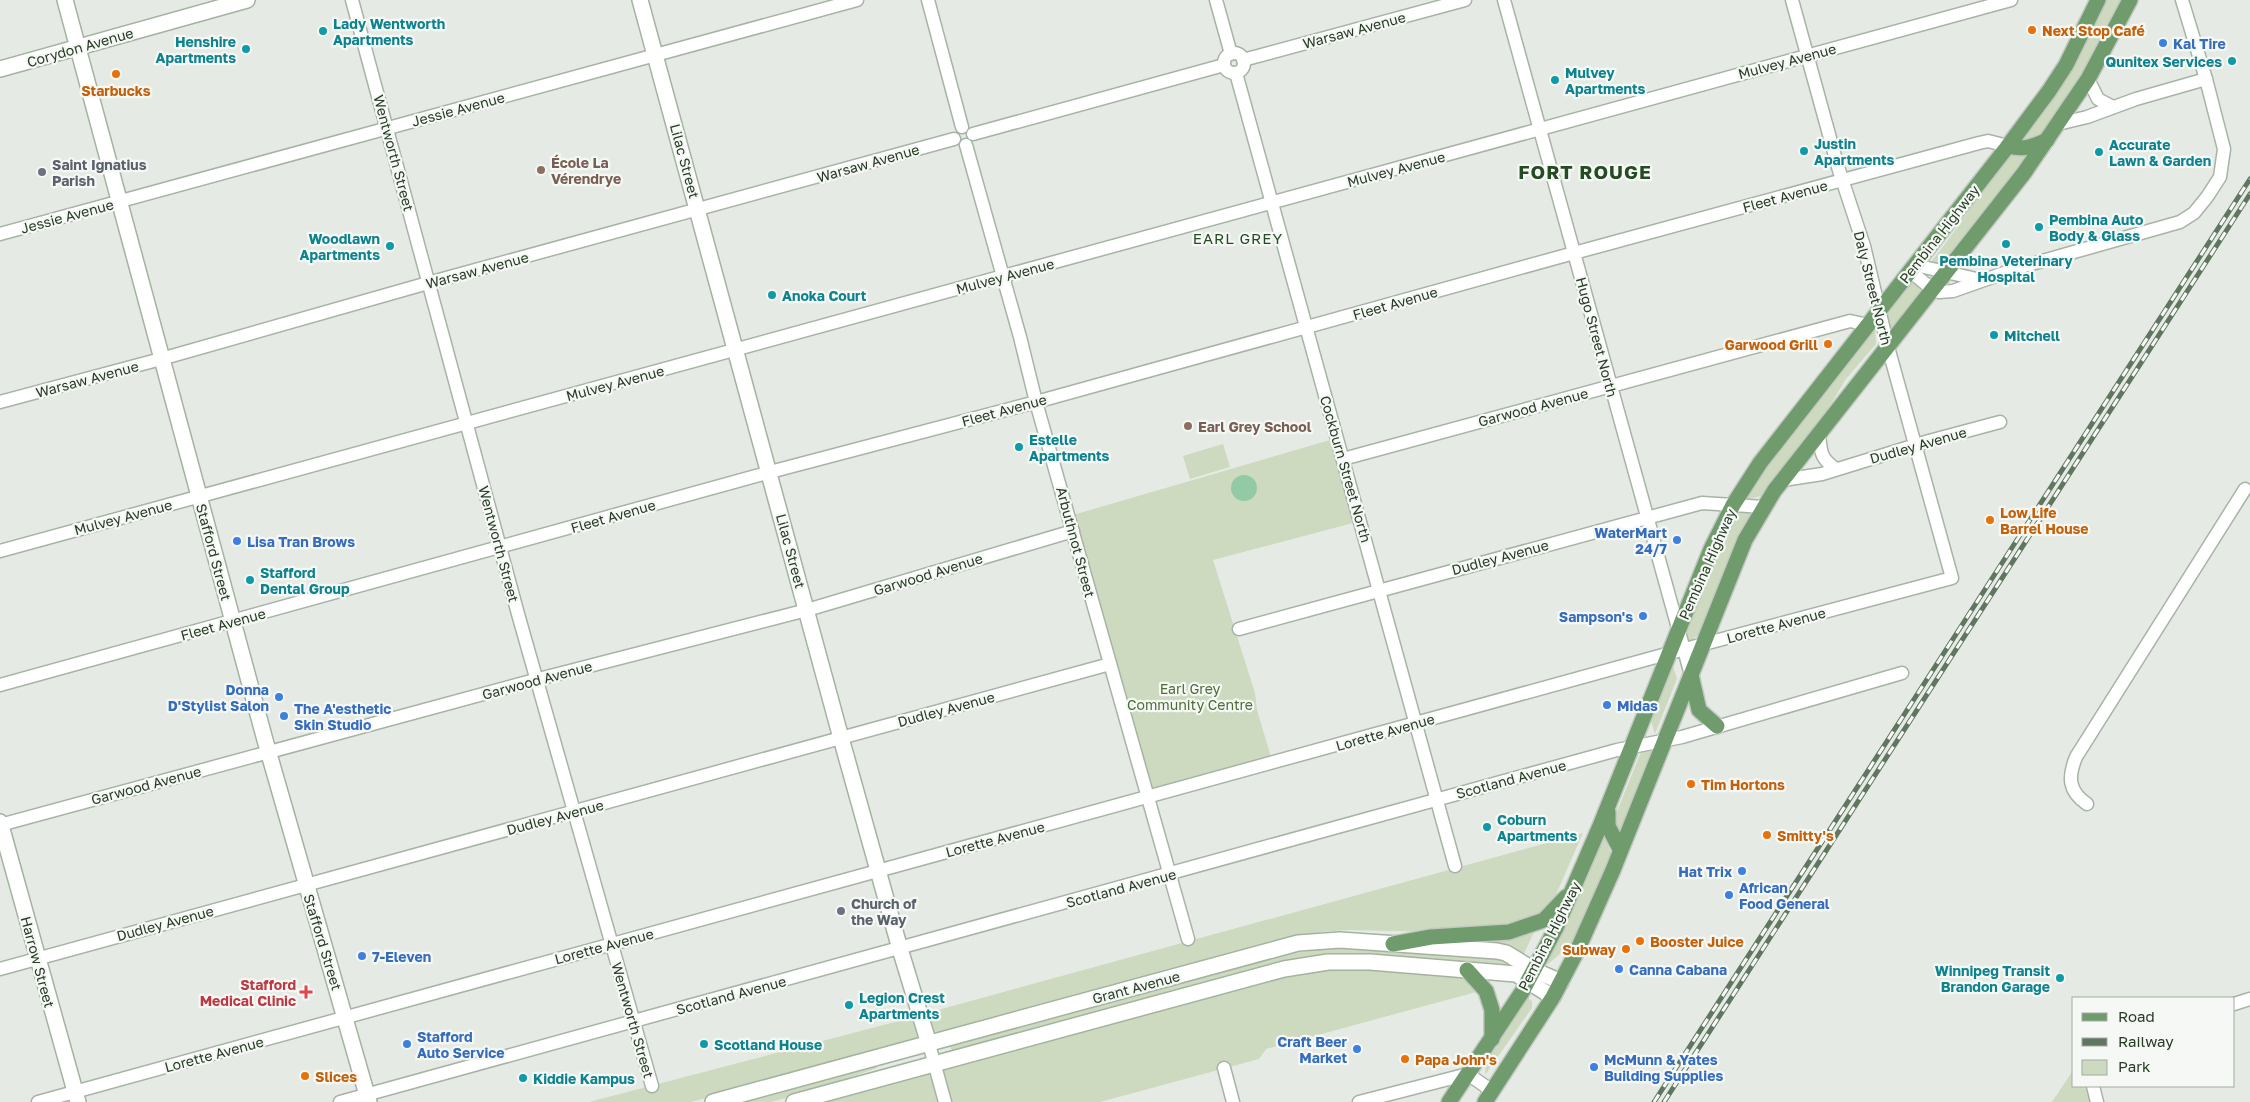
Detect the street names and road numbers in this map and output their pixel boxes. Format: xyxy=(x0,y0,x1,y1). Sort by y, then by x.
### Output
street label: Warsaw Avenue xyxy=(1301,8,1407,52)
street label: Corydon Avenue xyxy=(25,24,135,70)
street label: Mulvey Avenue xyxy=(1736,40,1838,82)
street label: Jessie Avenue xyxy=(410,88,506,130)
street label: Wentworth Street xyxy=(370,93,418,213)
street label: Lilac Street xyxy=(667,122,703,200)
street label: Warsaw Avenue xyxy=(815,140,921,186)
street label: Mulvey Avenue xyxy=(1345,148,1447,190)
street label: Fleet Avenue xyxy=(1741,176,1829,216)
street label: Pembina Highway xyxy=(1895,181,1983,286)
street label: Jessie Avenue xyxy=(19,195,115,237)
street label: Daly Street North xyxy=(1851,229,1895,347)
street label: Warsaw Avenue xyxy=(424,248,530,292)
street label: Mulvey Avenue xyxy=(954,255,1056,297)
street label: Hugo Street North xyxy=(1573,275,1621,399)
street label: Fleet Avenue xyxy=(1351,283,1439,323)
street label: Warsaw Avenue xyxy=(34,357,140,401)
street label: Mulvey Avenue xyxy=(564,362,666,404)
street label: Garwood Avenue xyxy=(1476,384,1590,430)
street label: Fleet Avenue xyxy=(960,390,1048,430)
street label: Cockburn Street North xyxy=(1317,394,1375,544)
street label: Dudley Avenue xyxy=(1868,423,1968,467)
street label: Wentworth Street xyxy=(475,484,523,604)
street label: Arbuthnot Street xyxy=(1053,485,1099,599)
street label: Mulvey Avenue xyxy=(72,496,174,538)
street label: Fleet Avenue xyxy=(569,496,657,536)
street label: Stafford Street xyxy=(193,502,235,602)
street label: Pembina Highway xyxy=(1675,506,1739,622)
street label: Lilac Street xyxy=(773,512,809,590)
street label: Dudley Avenue xyxy=(1450,536,1550,578)
street label: Garwood Avenue xyxy=(871,549,985,599)
street label: Fleet Avenue xyxy=(179,604,267,644)
street label: Lorette Avenue xyxy=(1725,604,1827,646)
street label: Garwood Avenue xyxy=(480,657,594,703)
street label: Dudley Avenue xyxy=(896,688,996,730)
street label: Lorette Avenue xyxy=(1334,710,1436,754)
street label: Scotland Avenue xyxy=(1454,756,1568,802)
street label: Garwood Avenue xyxy=(89,762,203,808)
street label: Dudley Avenue xyxy=(505,796,605,838)
street label: Lorette Avenue xyxy=(944,818,1046,860)
street label: Scotland Avenue xyxy=(1064,865,1178,911)
street label: Pembina Highway xyxy=(1514,879,1584,993)
street label: Stafford Street xyxy=(300,892,346,992)
street label: Dudley Avenue xyxy=(115,902,215,944)
street label: Harrow Street xyxy=(18,914,58,1010)
street label: Lorette Avenue xyxy=(553,925,655,967)
street label: Wentworth Street xyxy=(608,960,658,1080)
street label: Grant Avenue xyxy=(1090,967,1182,1007)
street label: Scotland Avenue xyxy=(674,972,788,1018)
street label: Lorette Avenue xyxy=(163,1033,265,1075)

